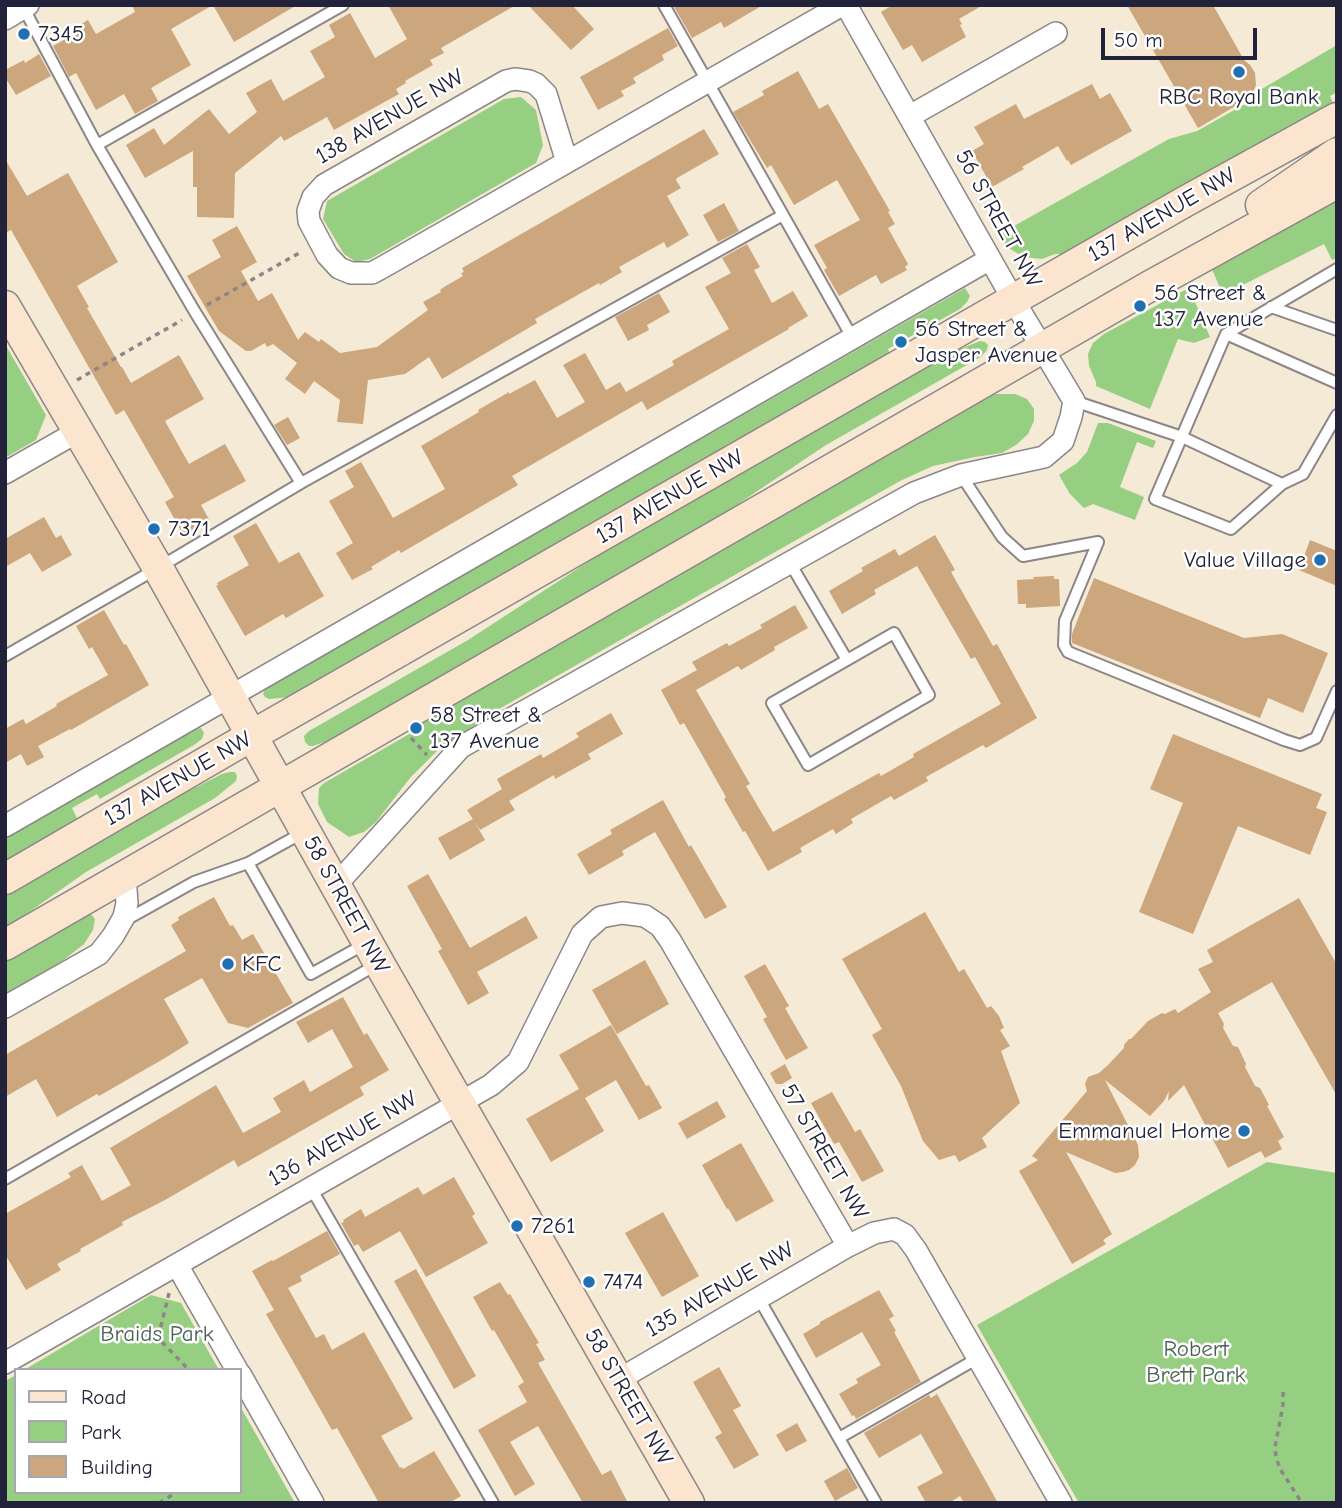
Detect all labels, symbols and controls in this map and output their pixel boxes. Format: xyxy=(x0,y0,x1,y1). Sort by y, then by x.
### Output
scale bar xyxy=(1104,14,1260,58)
place label: 7345 xyxy=(38,20,84,48)
marker: 7345 xyxy=(16,26,32,42)
text: 50 m xyxy=(1114,28,1163,52)
street label: 138 AVENUE NW xyxy=(311,63,469,171)
marker: RBC Royal Bank xyxy=(1231,64,1247,80)
place label: RBC Royal Bank xyxy=(1159,83,1319,111)
street label: 56 STREET NW xyxy=(949,145,1047,293)
street label: 137 AVENUE NW xyxy=(1083,162,1241,268)
place label: 56 Street & 137 Avenue xyxy=(1154,279,1267,333)
marker: 56 Street & 137 Avenue xyxy=(1132,298,1148,314)
place label: 56 Street & Jasper Avenue xyxy=(915,315,1058,369)
marker: 56 Street & Jasper Avenue xyxy=(893,334,909,350)
street label: 137 AVENUE NW xyxy=(591,444,749,550)
place label: 7371 xyxy=(168,515,211,543)
marker: 7371 xyxy=(146,521,162,537)
place label: Value Village xyxy=(1184,546,1306,574)
marker: Value Village xyxy=(1312,552,1328,568)
place label: 58 Street & 137 Avenue xyxy=(430,701,542,755)
marker: 58 Street & 137 Avenue xyxy=(408,720,424,736)
street label: 137 AVENUE NW xyxy=(99,726,257,832)
street label: 58 STREET NW xyxy=(297,831,395,979)
place label: KFC xyxy=(242,950,282,978)
marker: KFC xyxy=(220,956,236,972)
street label: 57 STREET NW xyxy=(774,1079,874,1225)
street label: 136 AVENUE NW xyxy=(264,1085,422,1193)
place label: Emmanuel Home xyxy=(1058,1117,1230,1145)
marker: Emmanuel Home xyxy=(1236,1123,1252,1139)
place label: 7261 xyxy=(531,1212,575,1240)
marker: 7261 xyxy=(509,1218,525,1234)
street label: 135 AVENUE NW xyxy=(641,1236,799,1344)
place label: 7474 xyxy=(603,1268,643,1296)
marker: 7474 xyxy=(581,1274,597,1290)
park label: Braids Park xyxy=(100,1320,214,1348)
street label: 58 STREET NW xyxy=(578,1324,678,1470)
park label: Robert Brett Park xyxy=(1146,1335,1246,1389)
legend xyxy=(14,1368,242,1494)
text: Road xyxy=(81,1385,126,1409)
text: Park xyxy=(81,1420,121,1444)
text: Building xyxy=(81,1455,153,1479)

